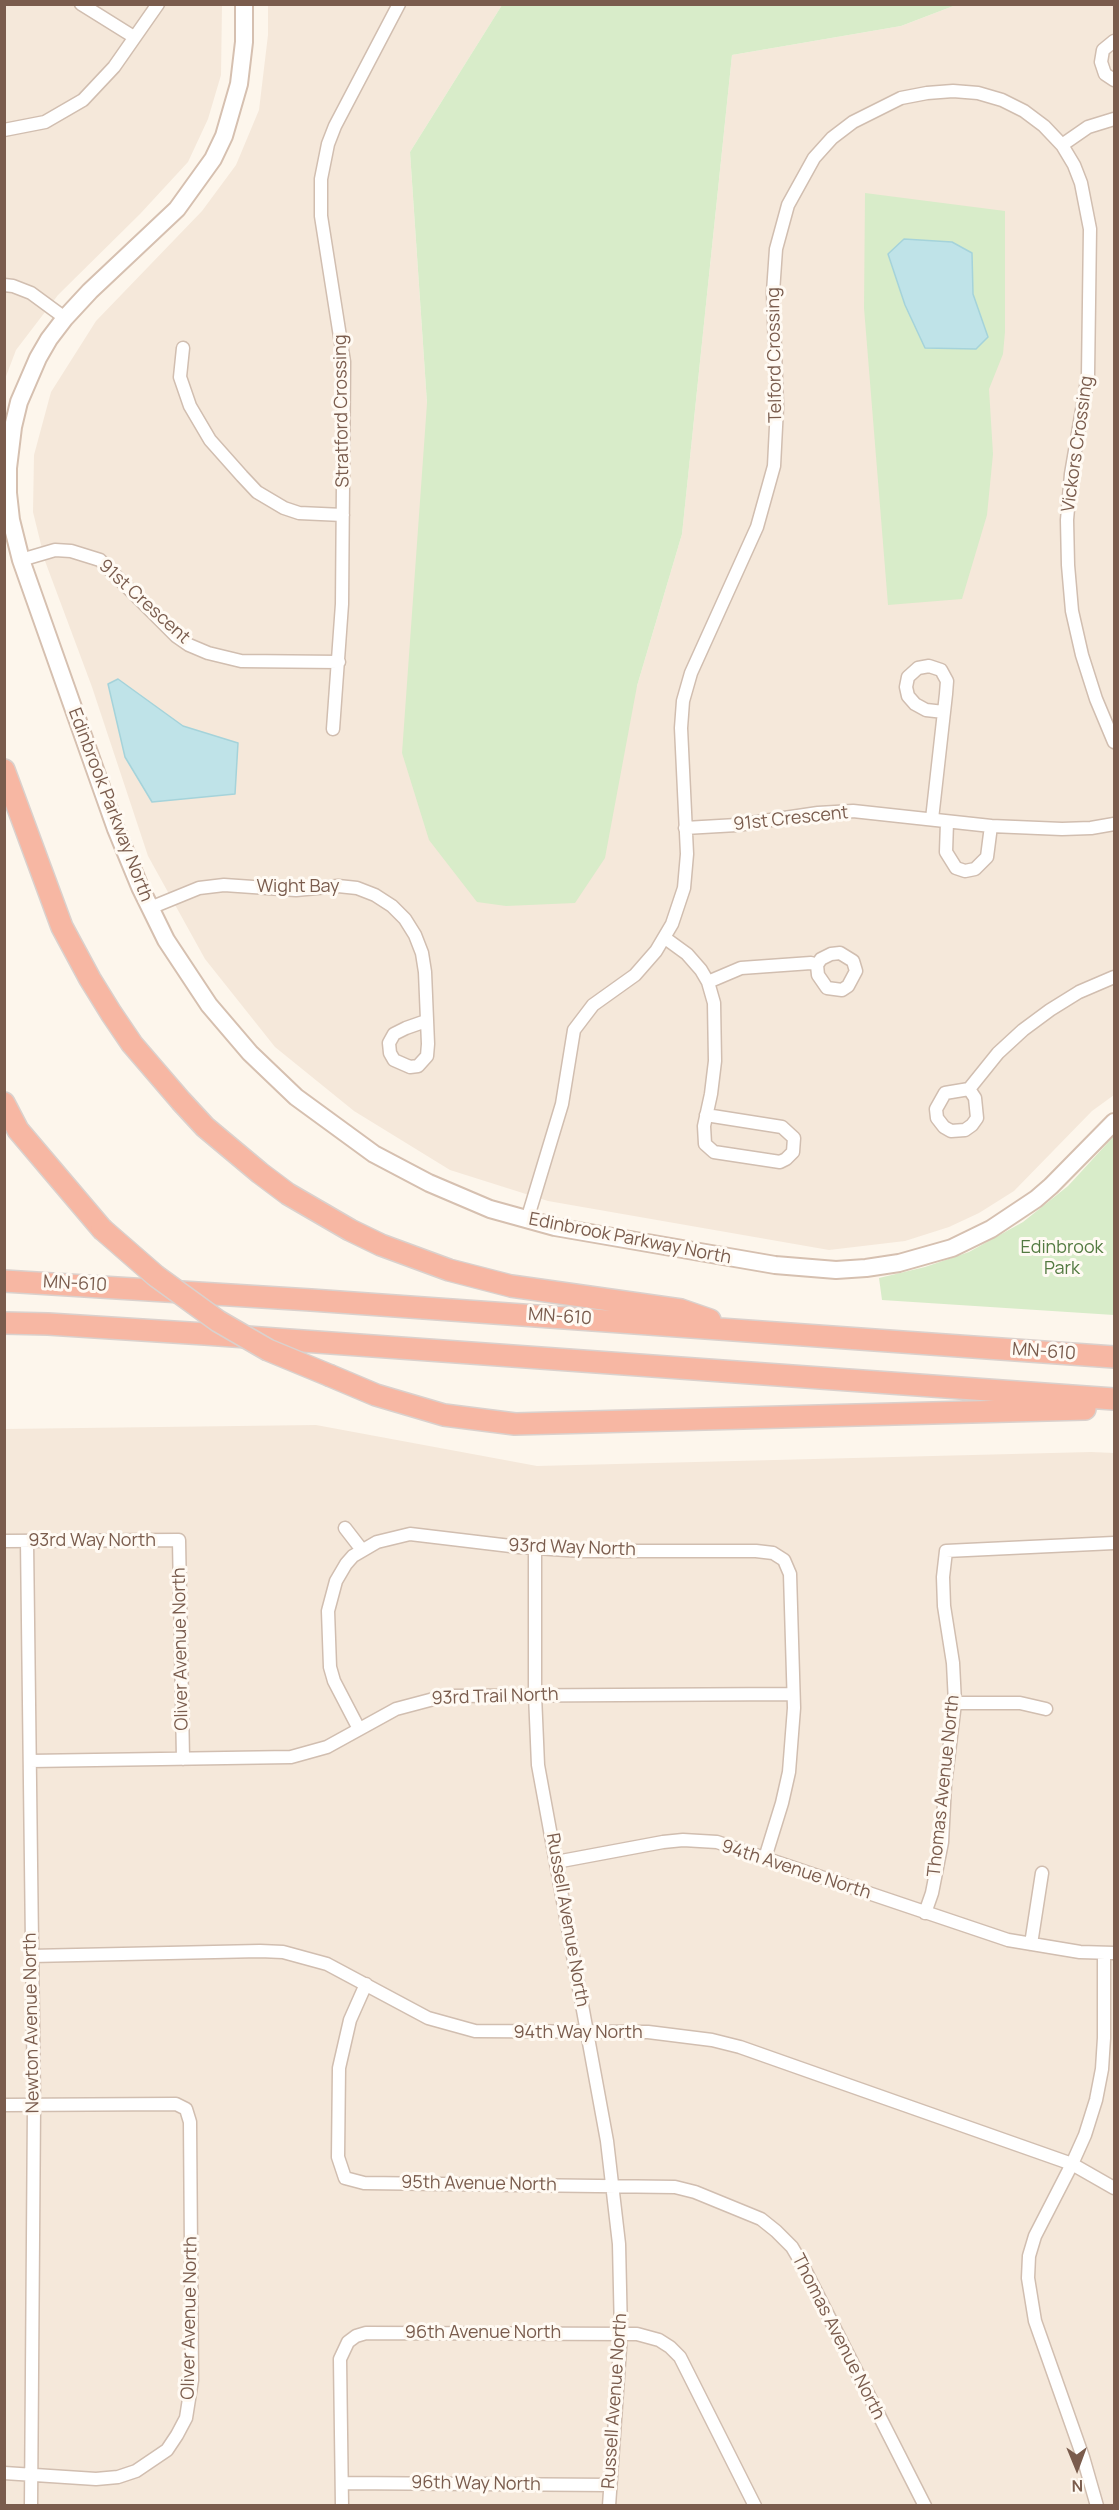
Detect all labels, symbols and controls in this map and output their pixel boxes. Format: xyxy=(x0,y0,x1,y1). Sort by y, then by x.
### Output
street label: Telford Crossing xyxy=(763,287,787,423)
street label: Stratford Crossing xyxy=(330,334,354,488)
street label: Vickors Crossing xyxy=(1058,374,1098,514)
street label: 91st Crescent xyxy=(94,555,194,649)
street label: Edinbrook Parkway North xyxy=(63,705,157,905)
street label: 91st Crescent xyxy=(732,802,850,836)
street label: Wight Bay xyxy=(257,876,339,898)
street label: Edinbrook Parkway North xyxy=(527,1209,733,1269)
park label: Edinbrook Park xyxy=(1020,1237,1104,1280)
street label: MN-610 xyxy=(43,1272,107,1296)
street label: MN-610 xyxy=(527,1304,593,1330)
street label: MN-610 xyxy=(1011,1339,1077,1365)
street label: 93rd Way North xyxy=(28,1530,156,1552)
street label: 93rd Way North xyxy=(508,1535,636,1561)
street label: Oliver Avenue North xyxy=(169,1567,193,1731)
street label: 93rd Trail North xyxy=(431,1684,559,1710)
street label: Thomas Avenue North xyxy=(924,1694,964,1878)
street label: Russell Avenue North xyxy=(541,1831,593,2009)
street label: 94th Avenue North xyxy=(719,1836,873,1904)
street label: Newton Avenue North xyxy=(20,1932,44,2114)
street label: 94th Way North xyxy=(513,2022,643,2044)
street label: 95th Avenue North xyxy=(401,2172,557,2196)
street label: Oliver Avenue North xyxy=(178,2236,202,2400)
street label: Thomas Avenue North xyxy=(787,2251,889,2423)
street label: Russell Avenue North xyxy=(598,2312,632,2490)
street label: 96th Avenue North xyxy=(405,2322,561,2344)
north arrow xyxy=(1047,2438,1107,2498)
street label: 96th Way North xyxy=(411,2472,541,2496)
text: N xyxy=(1071,2475,1083,2497)

